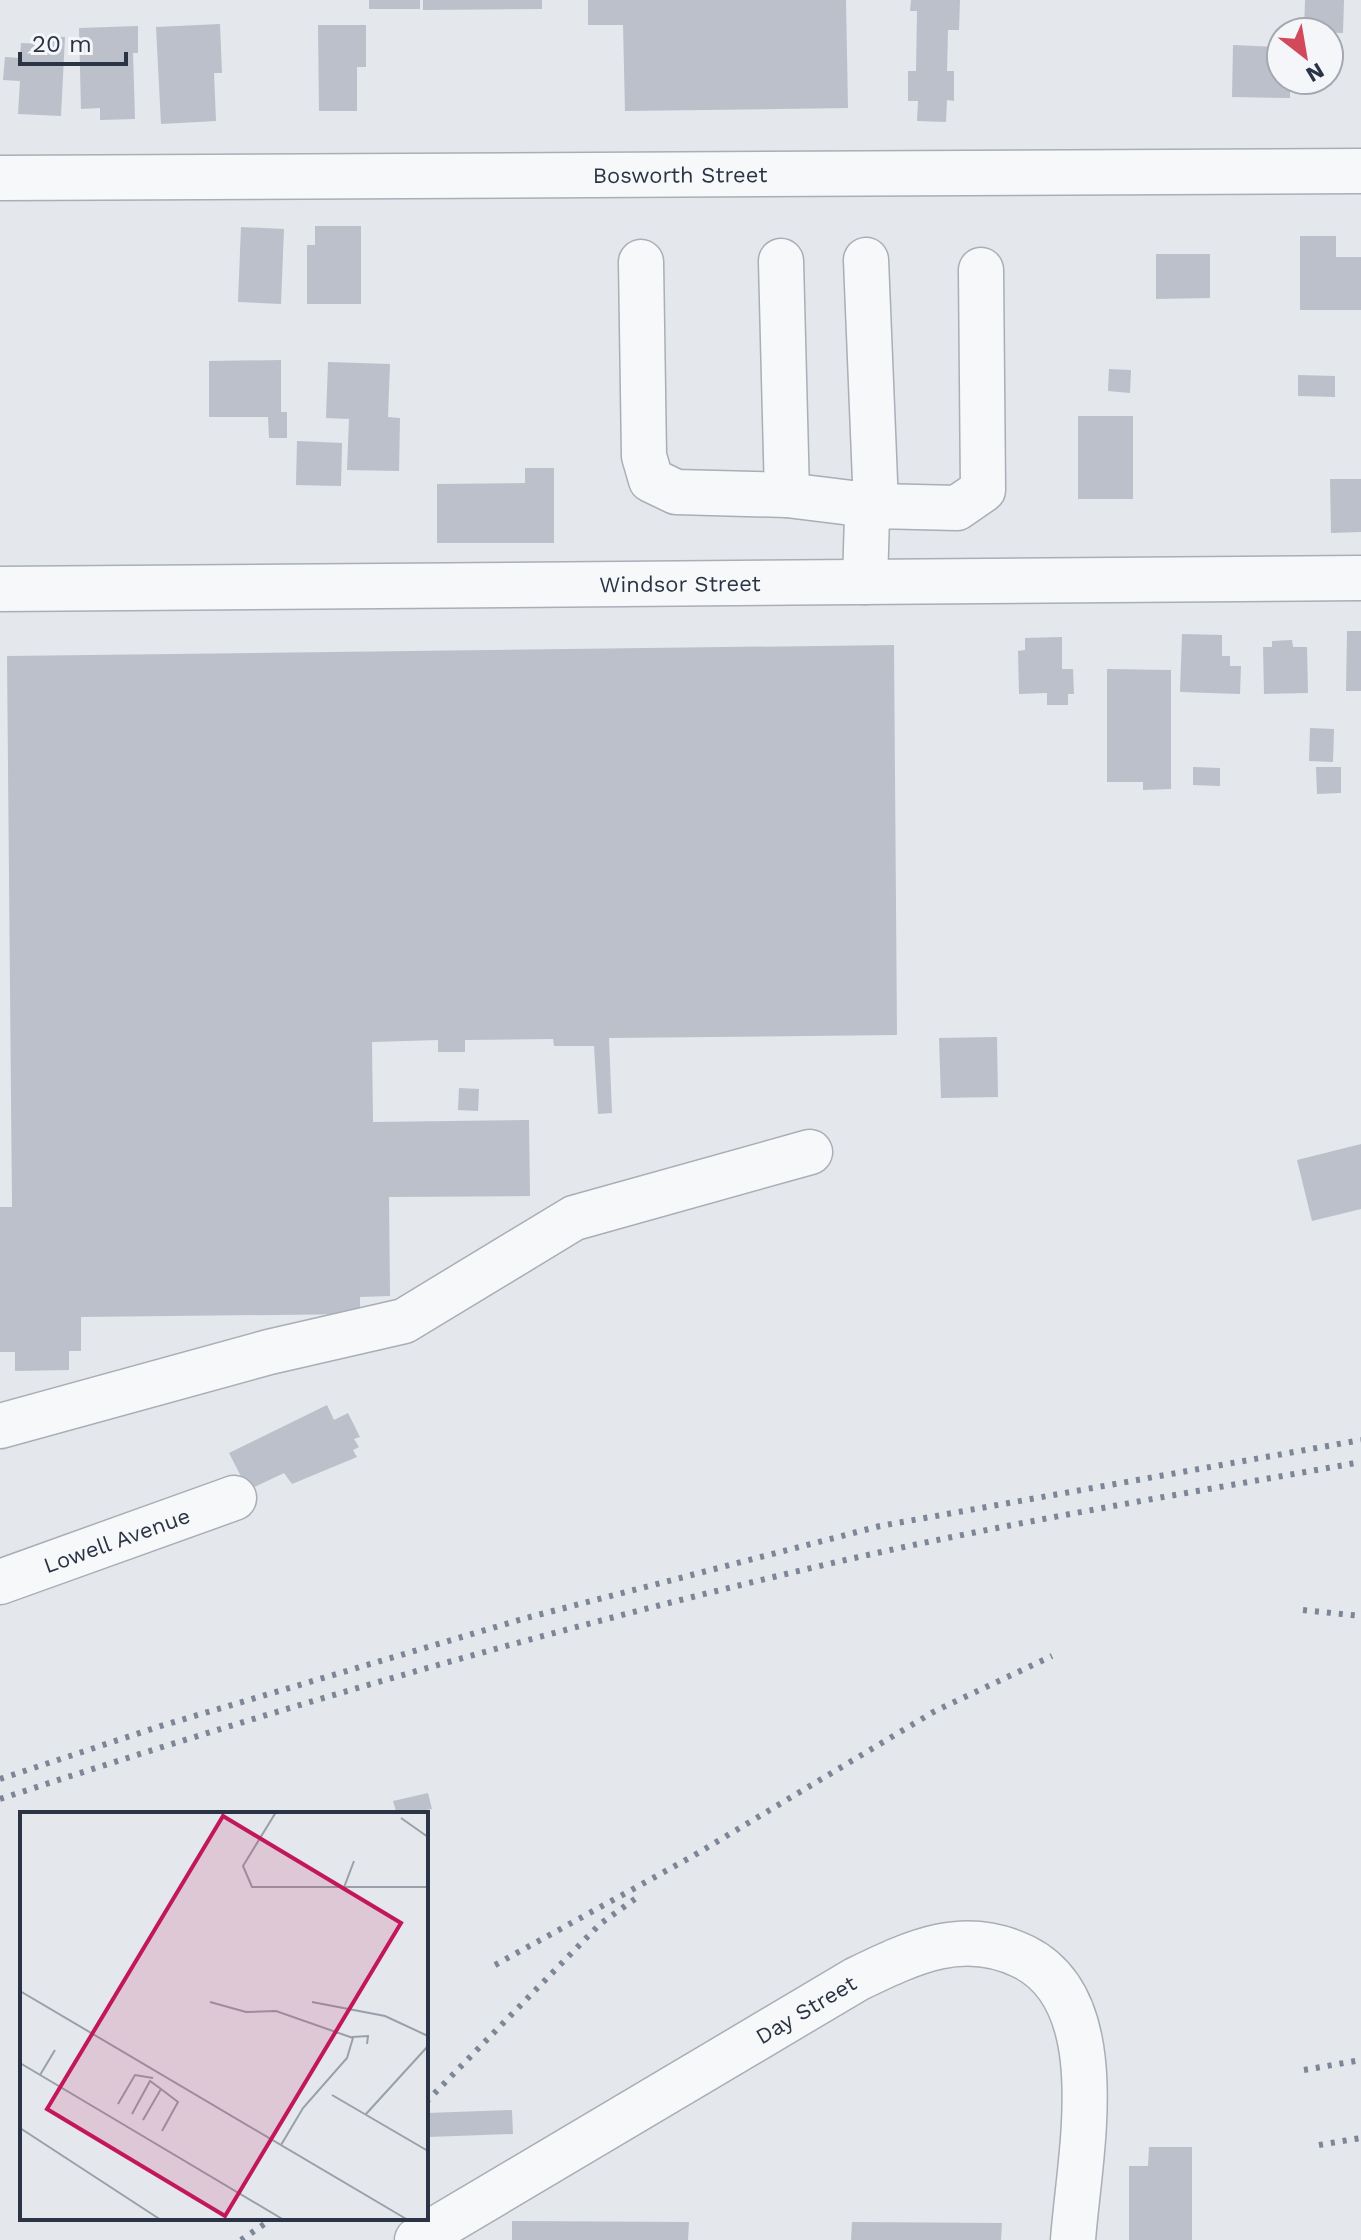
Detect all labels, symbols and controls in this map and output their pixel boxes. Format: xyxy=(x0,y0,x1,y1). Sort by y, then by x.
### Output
scale bar xyxy=(20,16,126,66)
north arrow xyxy=(1265,16,1345,96)
text: 20 m xyxy=(32,30,92,58)
text: N xyxy=(1302,58,1328,88)
street label: Bosworth Street xyxy=(593,162,767,188)
street label: Windsor Street xyxy=(599,571,761,597)
street label: Lowell Avenue xyxy=(40,1503,193,1578)
inset map xyxy=(20,1812,428,2220)
street label: Day Street xyxy=(751,1970,861,2049)

